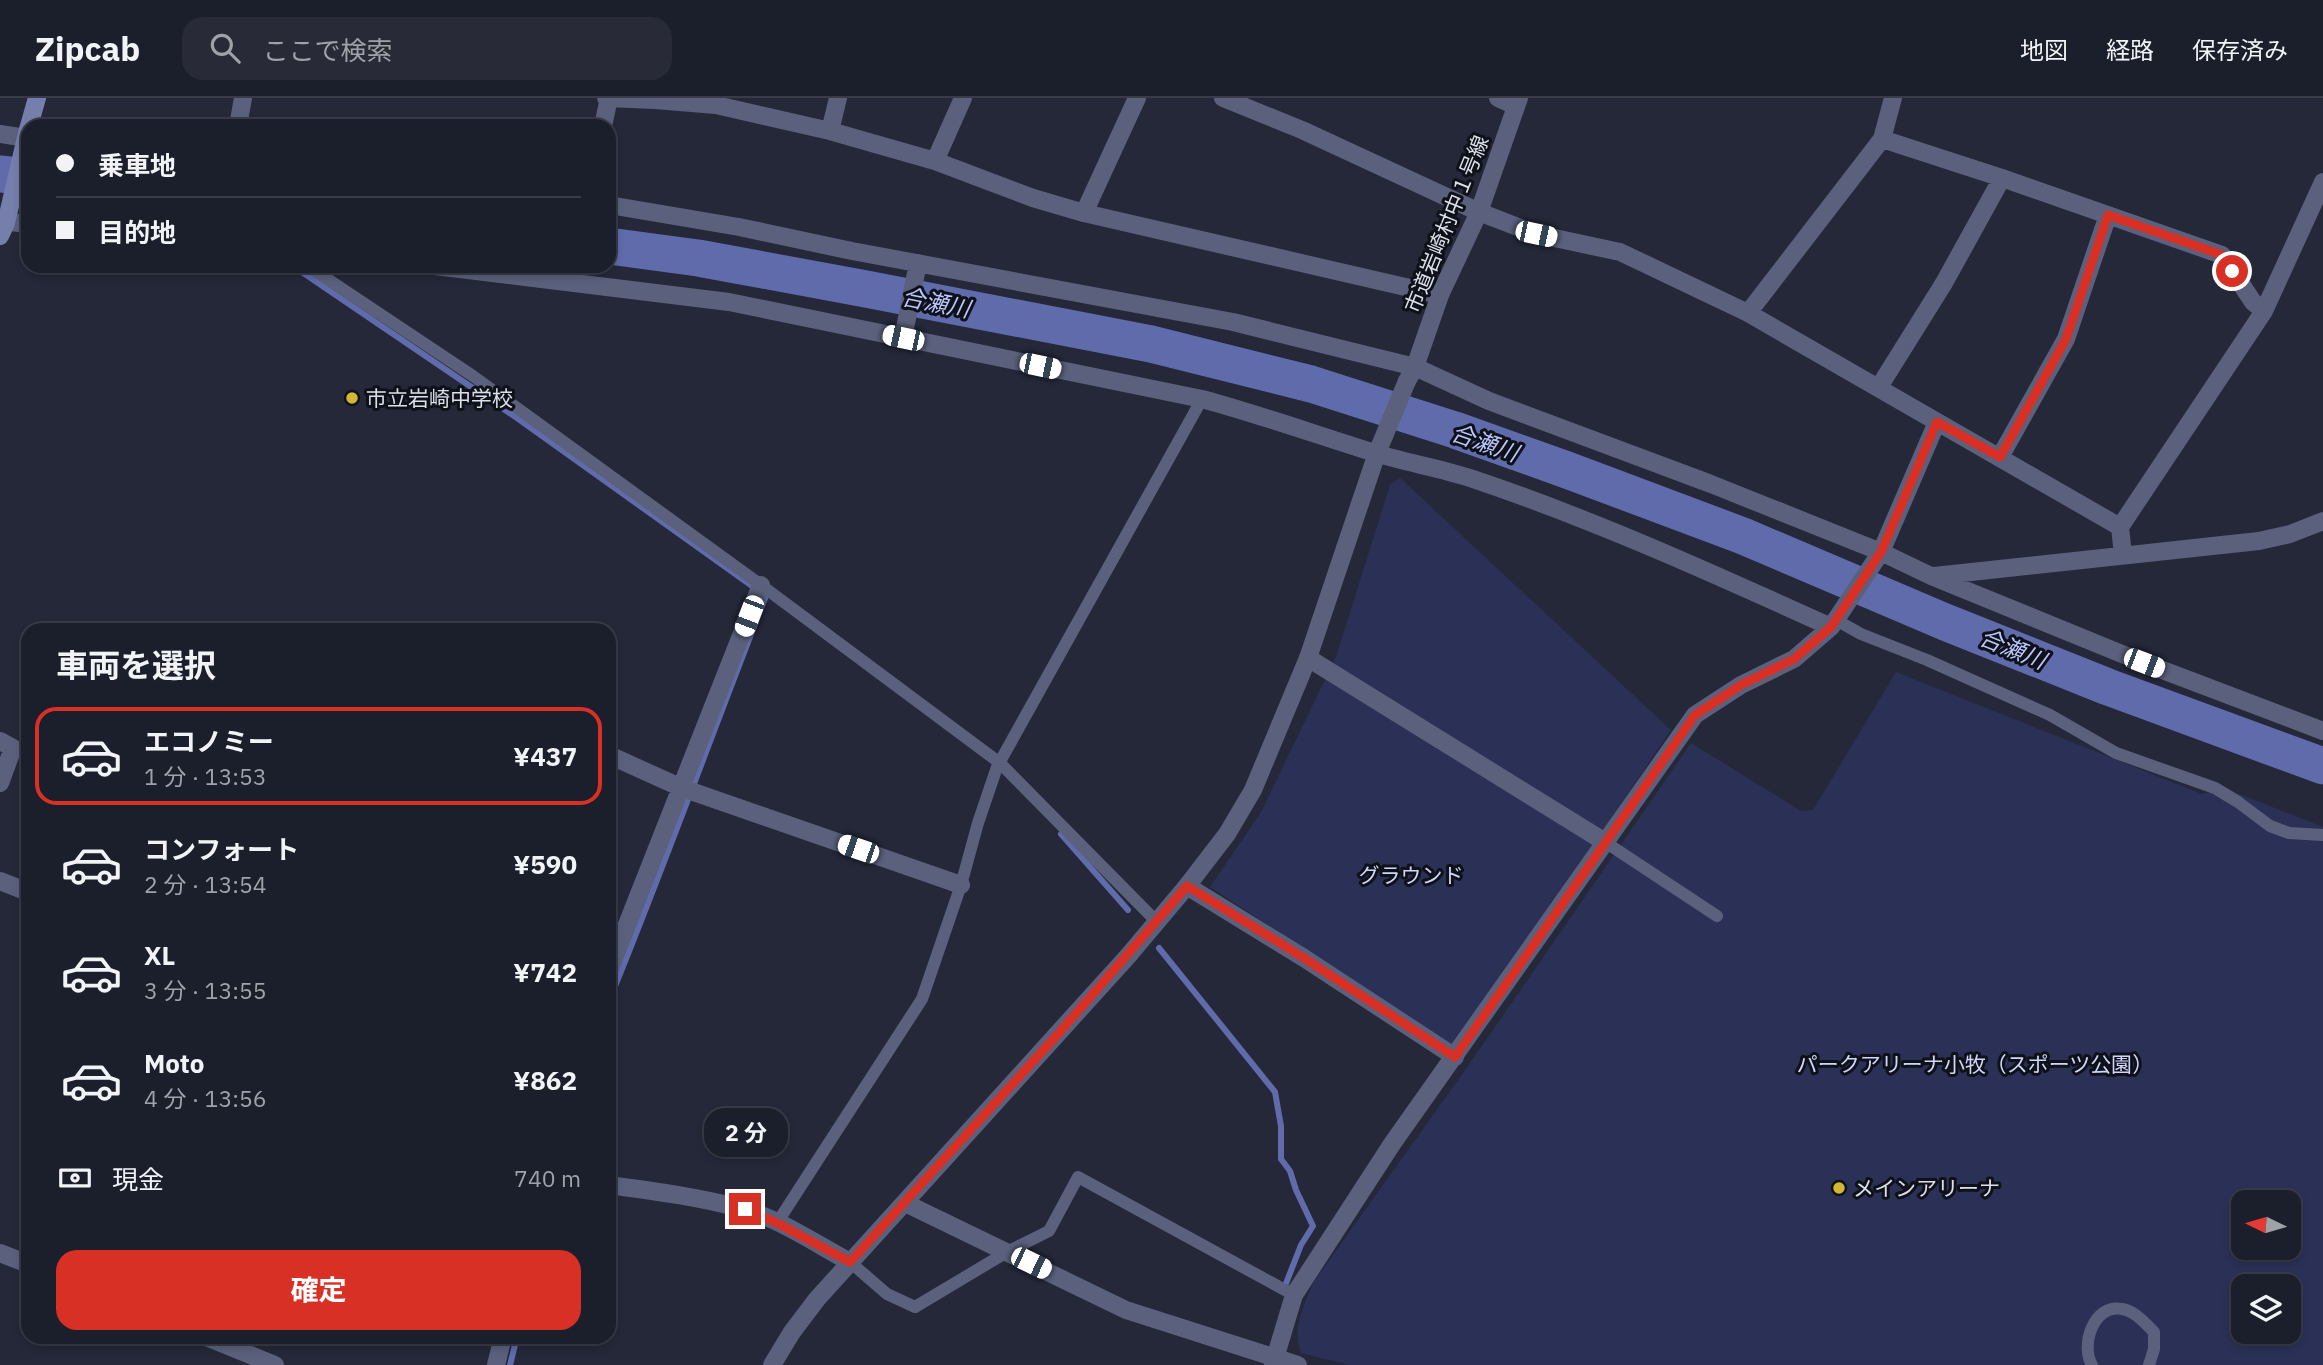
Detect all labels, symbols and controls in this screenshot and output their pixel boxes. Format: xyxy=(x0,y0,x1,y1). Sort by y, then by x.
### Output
search box xyxy=(182,17,672,80)
text: Zipcab xyxy=(35,27,140,70)
icon: search xyxy=(206,29,244,67)
text: ここで検索 xyxy=(262,33,392,67)
text: 地図 xyxy=(2020,34,2068,66)
text: 経路 xyxy=(2106,34,2154,66)
text: 保存済み xyxy=(2192,34,2288,66)
street label: 市道岩崎村中１号線 xyxy=(1398,131,1494,317)
text: 乗車地 xyxy=(98,148,176,182)
text: 目的地 xyxy=(98,215,176,249)
car xyxy=(1514,219,1559,249)
route start xyxy=(2216,255,2248,287)
water label: 合瀬川 xyxy=(899,281,976,324)
car xyxy=(881,323,926,353)
car xyxy=(1018,351,1063,381)
place label: 市立岩崎中学校 xyxy=(366,384,513,412)
marker: 市立岩崎中学校 xyxy=(344,390,360,406)
water label: 合瀬川 xyxy=(1447,417,1525,468)
car xyxy=(732,593,767,639)
water label: 合瀬川 xyxy=(1975,621,2053,676)
text: 車両を選択 xyxy=(56,644,216,686)
car xyxy=(2121,646,2168,680)
text: エコノミー xyxy=(144,724,274,758)
icon: car xyxy=(60,725,123,788)
text: ¥437 xyxy=(513,739,577,773)
text: 1 分 · 13:53 xyxy=(144,761,267,791)
text: コンフォート xyxy=(144,832,299,866)
car xyxy=(835,832,882,866)
icon: car xyxy=(60,833,123,896)
text: ¥590 xyxy=(513,847,577,881)
park label: グラウンド xyxy=(1359,861,1464,889)
text: 2 分 · 13:54 xyxy=(144,869,267,899)
text: XL xyxy=(144,938,175,972)
icon: car xyxy=(60,941,123,1004)
text: ¥742 xyxy=(513,955,577,989)
text: 3 分 · 13:55 xyxy=(144,975,267,1005)
text: Moto xyxy=(144,1046,204,1080)
icon: car xyxy=(60,1049,123,1112)
park label: パークアリーナ小牧（スポーツ公園） xyxy=(1797,1050,2153,1078)
text: ¥862 xyxy=(513,1063,577,1097)
text: 4 分 · 13:56 xyxy=(144,1083,267,1113)
callout: 2 分 xyxy=(703,1108,787,1156)
text: 2 分 xyxy=(725,1117,767,1147)
icon: cash xyxy=(56,1159,94,1197)
text: 現金 xyxy=(112,1162,164,1196)
text: 740 m xyxy=(514,1163,581,1193)
place label: メインアリーナ xyxy=(1853,1174,2000,1202)
marker: メインアリーナ xyxy=(1831,1180,1847,1196)
north arrow xyxy=(2231,1190,2301,1260)
map controls xyxy=(2231,1190,2301,1344)
route end xyxy=(729,1193,761,1225)
car xyxy=(1008,1244,1055,1282)
button: 確定 xyxy=(56,1250,581,1330)
button: layers xyxy=(2231,1274,2301,1344)

